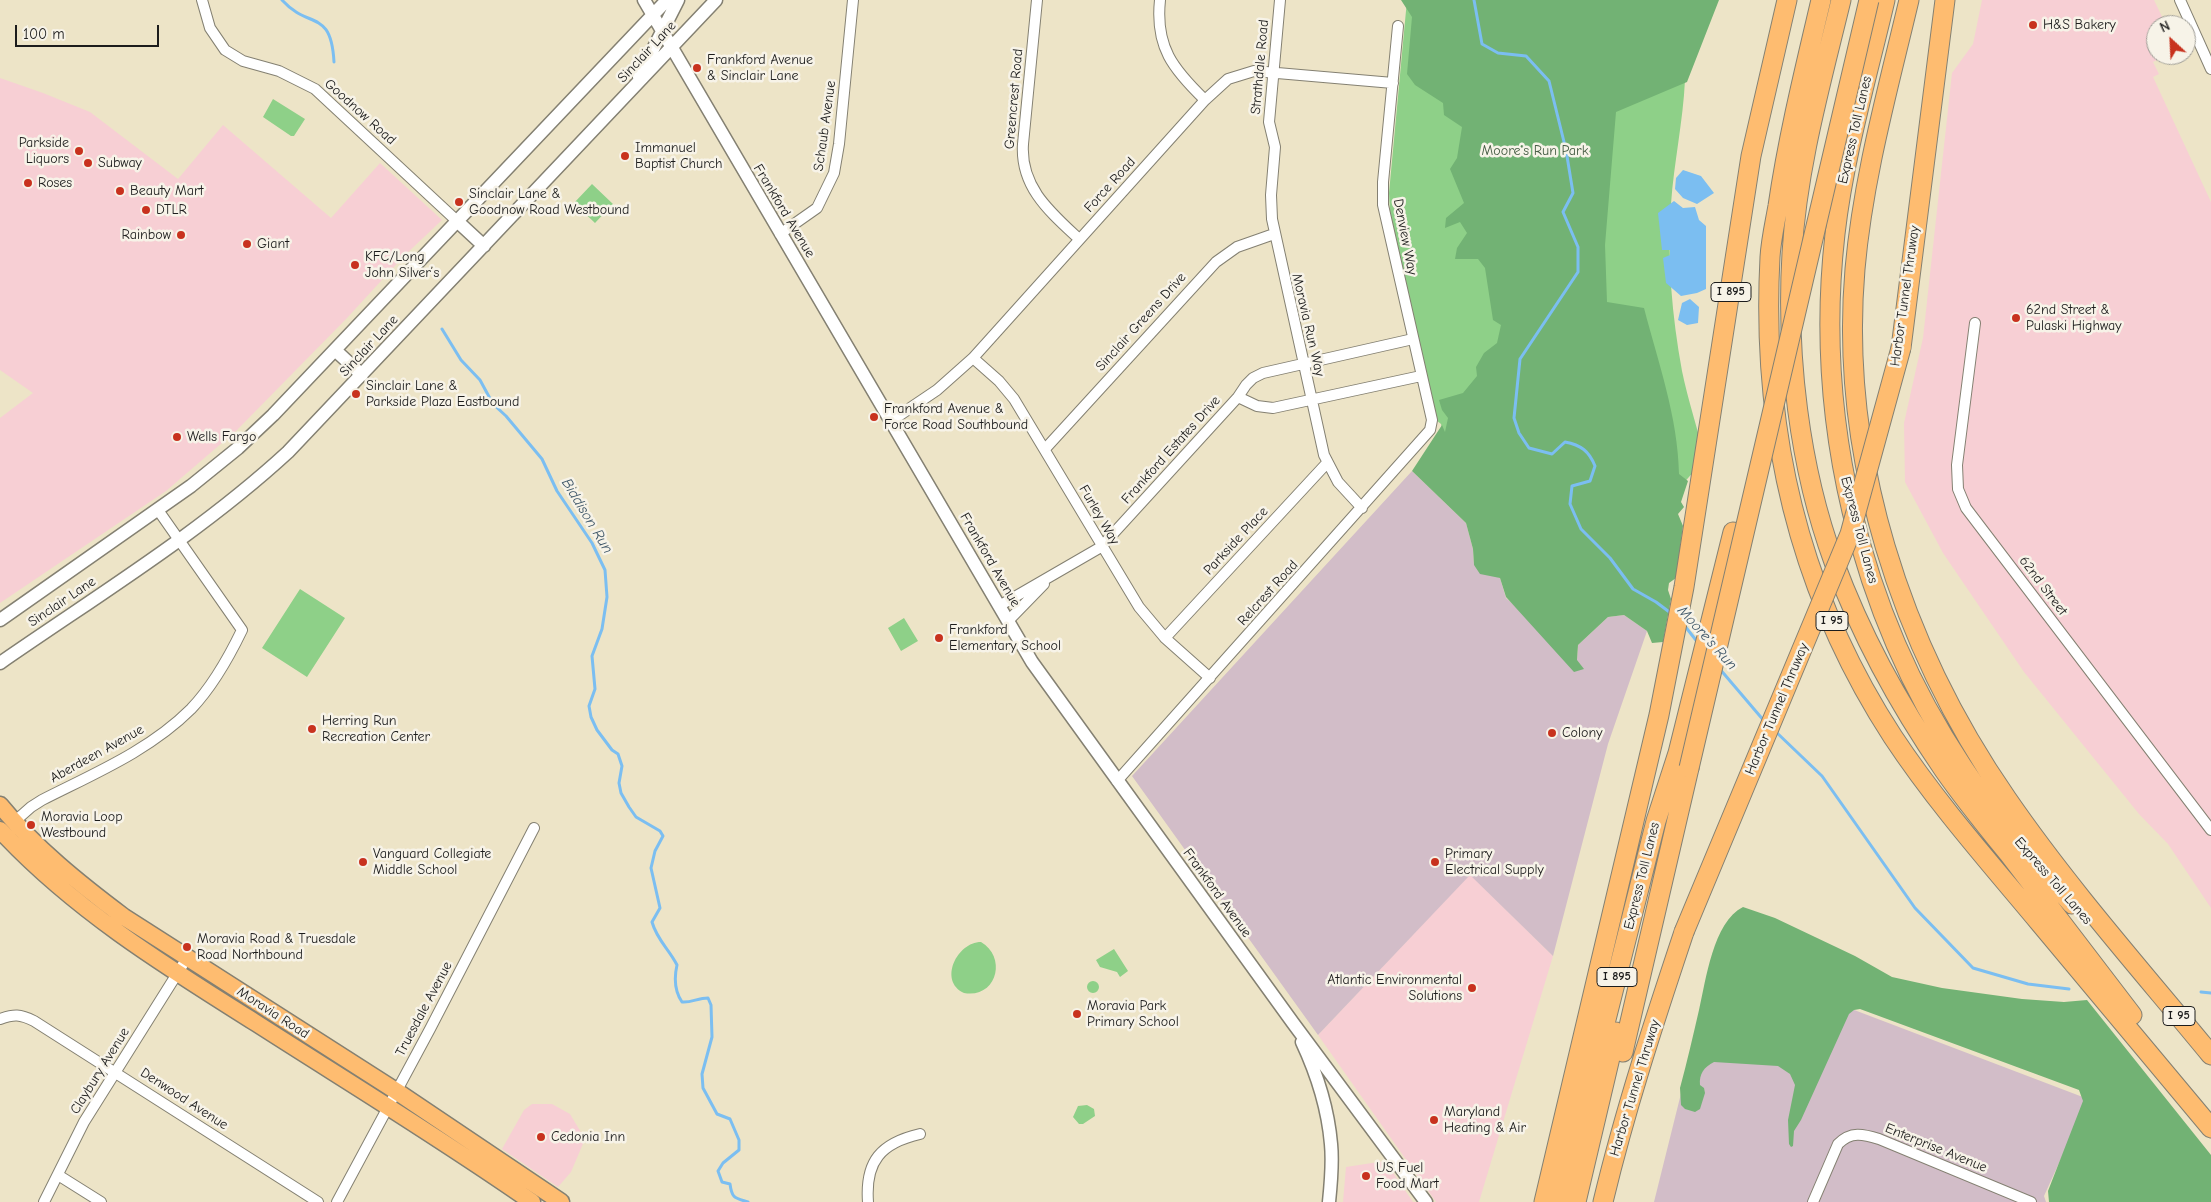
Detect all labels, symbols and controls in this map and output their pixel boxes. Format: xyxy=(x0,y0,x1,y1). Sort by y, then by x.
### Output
scale bar xyxy=(18,15,161,47)
north arrow xyxy=(2146,15,2196,65)
place label: H&S Bakery xyxy=(2043,17,2116,33)
text: N xyxy=(2157,17,2173,36)
street label: Sinclair Lane xyxy=(614,18,680,86)
street label: Strathdale Road xyxy=(1247,19,1273,115)
marker: H&S Bakery xyxy=(2027,19,2039,31)
text: 100 m xyxy=(23,25,65,43)
street label: Greencrest Road xyxy=(1001,48,1027,150)
place label: Frankford Avenue & Sinclair Lane xyxy=(707,52,813,84)
marker: Frankford Avenue & Sinclair Lane xyxy=(691,62,703,74)
street label: Goodnow Road xyxy=(321,75,399,149)
street label: Express Toll Lanes xyxy=(1834,75,1876,185)
street label: Schaub Avenue xyxy=(810,80,840,172)
place label: Parkside Liquors xyxy=(19,135,69,168)
place label: Immanuel Baptist Church xyxy=(635,140,723,172)
park label: Moore's Run Park xyxy=(1482,143,1588,159)
marker: Parkside Liquors xyxy=(73,145,85,157)
marker: Immanuel Baptist Church xyxy=(619,150,631,162)
street label: Force Road xyxy=(1081,154,1139,216)
place label: Subway xyxy=(98,155,142,171)
marker: Subway xyxy=(82,157,94,169)
street label: Frankford Avenue xyxy=(749,161,819,261)
place label: Roses xyxy=(38,175,72,191)
marker: Roses xyxy=(22,177,34,189)
place label: Beauty Mart xyxy=(130,183,204,199)
marker: Beauty Mart xyxy=(114,185,126,197)
place label: Sinclair Lane & Goodnow Road Westbound xyxy=(469,186,629,218)
marker: Sinclair Lane & Goodnow Road Westbound xyxy=(453,196,465,208)
street label: Denview Way xyxy=(1389,197,1421,277)
place label: DTLR xyxy=(156,202,187,218)
marker: DTLR xyxy=(140,204,152,216)
street label: Harbor Tunnel Thruway xyxy=(1887,225,1923,367)
place label: Rainbow xyxy=(122,227,171,243)
marker: Rainbow xyxy=(175,229,187,241)
place label: Giant xyxy=(257,236,289,252)
marker: Giant xyxy=(241,238,253,250)
place label: KFC/Long John Silver’s xyxy=(365,249,439,282)
marker: KFC/Long John Silver’s xyxy=(349,259,361,271)
street label: Sinclair Greens Drive xyxy=(1092,269,1190,375)
street label: Moravia Run Way xyxy=(1288,272,1328,378)
road number: I 895 xyxy=(1711,282,1751,302)
place label: 62nd Street & Pulaski Highway xyxy=(2026,302,2122,334)
street label: Sinclair Lane xyxy=(336,312,402,380)
marker: 62nd Street & Pulaski Highway xyxy=(2010,312,2022,324)
place label: Sinclair Lane & Parkside Plaza Eastbound xyxy=(366,378,519,411)
marker: Sinclair Lane & Parkside Plaza Eastbound xyxy=(350,388,362,400)
street label: Frankford Estates Drive xyxy=(1118,392,1224,508)
place label: Frankford Avenue & Force Road Southbound xyxy=(884,401,1028,434)
marker: Frankford Avenue & Force Road Southbound xyxy=(868,411,880,423)
place label: Wells Fargo xyxy=(187,429,256,445)
marker: Wells Fargo xyxy=(171,431,183,443)
water label: Biddison Run xyxy=(557,475,617,557)
street label: Express Toll Lanes xyxy=(1837,475,1881,585)
street label: Furley Way xyxy=(1075,482,1123,548)
street label: Parkside Place xyxy=(1200,504,1272,578)
street label: Frankford Avenue xyxy=(956,510,1024,610)
street label: 62nd Street xyxy=(2015,553,2071,619)
street label: Relcrest Road xyxy=(1234,557,1302,629)
street label: Sinclair Lane xyxy=(25,573,99,631)
water label: Moore's Run xyxy=(1673,602,1741,674)
road number: I 95 xyxy=(1816,612,1848,630)
place label: Frankford Elementary School xyxy=(949,622,1061,654)
marker: Frankford Elementary School xyxy=(933,632,945,644)
street label: Harbor Tunnel Thruway xyxy=(1742,640,1812,778)
place label: Herring Run Recreation Center xyxy=(322,713,430,746)
street label: Aberdeen Avenue xyxy=(47,721,147,787)
marker: Herring Run Recreation Center xyxy=(306,723,318,735)
place label: Colony xyxy=(1562,725,1602,741)
marker: Colony xyxy=(1546,727,1558,739)
place label: Moravia Loop Westbound xyxy=(41,809,123,842)
marker: Moravia Loop Westbound xyxy=(25,819,37,831)
street label: Express Toll Lanes xyxy=(1621,821,1663,931)
street label: Express Toll Lanes xyxy=(2011,834,2095,928)
street label: Frankford Avenue xyxy=(1179,845,1255,941)
place label: Vanguard Collegiate Middle School xyxy=(373,846,491,879)
place label: Primary Electrical Supply xyxy=(1445,846,1544,879)
marker: Vanguard Collegiate Middle School xyxy=(357,856,369,868)
marker: Primary Electrical Supply xyxy=(1429,856,1441,868)
place label: Moravia Road & Truesdale Road Northbound xyxy=(197,931,356,964)
marker: Moravia Road & Truesdale Road Northbound xyxy=(181,941,193,953)
street label: Truesdale Avenue xyxy=(392,959,456,1059)
road number: I 895 xyxy=(1597,968,1637,986)
place label: Atlantic Environmental Solutions xyxy=(1327,972,1462,1004)
marker: Atlantic Environmental Solutions xyxy=(1466,982,1478,994)
street label: Moravia Road xyxy=(234,983,312,1043)
place label: Moravia Park Primary School xyxy=(1087,998,1179,1030)
road number: I 95 xyxy=(2163,1006,2195,1026)
marker: Moravia Park Primary School xyxy=(1071,1008,1083,1020)
street label: Harbor Tunnel Thruway xyxy=(1606,1018,1664,1158)
street label: Claybury Avenue xyxy=(67,1025,133,1117)
street label: Denwood Avenue xyxy=(137,1064,231,1134)
place label: Maryland Heating & Air xyxy=(1444,1104,1526,1136)
marker: Maryland Heating & Air xyxy=(1428,1114,1440,1126)
street label: Enterprise Avenue xyxy=(1882,1120,1990,1176)
place label: Cedonia Inn xyxy=(551,1129,625,1145)
marker: Cedonia Inn xyxy=(535,1131,547,1143)
place label: US Fuel Food Mart xyxy=(1376,1160,1439,1192)
marker: US Fuel Food Mart xyxy=(1360,1170,1372,1182)

